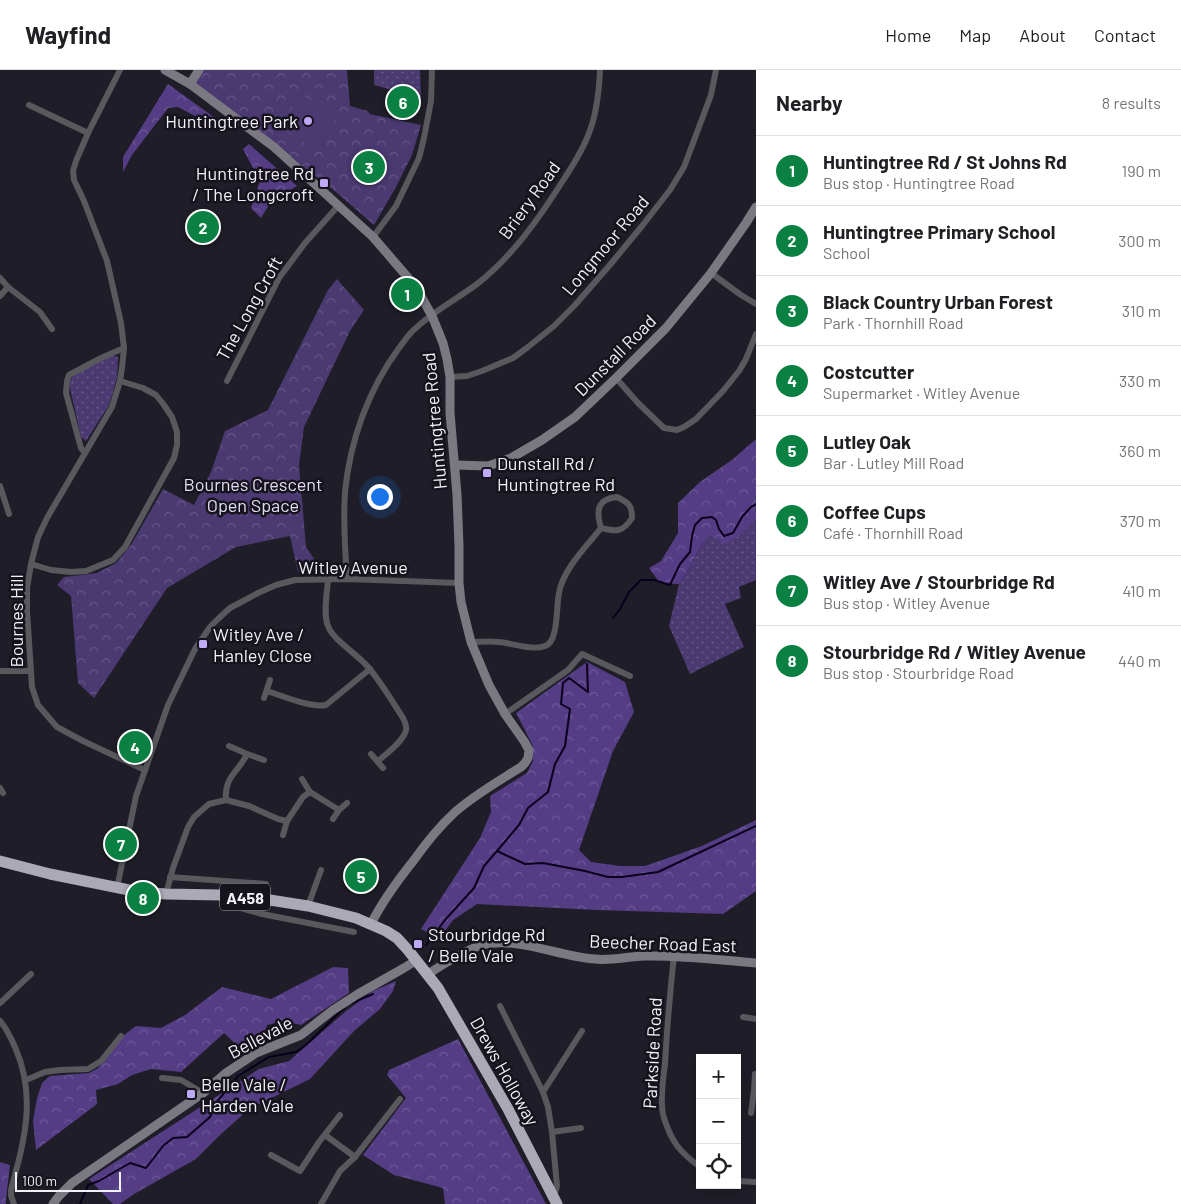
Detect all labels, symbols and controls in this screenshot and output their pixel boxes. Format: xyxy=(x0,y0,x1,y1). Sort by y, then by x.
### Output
text: Wayfind xyxy=(25,20,111,49)
text: Home xyxy=(885,24,931,46)
text: Map xyxy=(959,24,991,46)
text: About xyxy=(1019,24,1066,46)
text: Contact xyxy=(1094,24,1156,46)
pin: 6 xyxy=(387,83,419,121)
text: Nearby xyxy=(776,90,842,115)
text: 8 results xyxy=(1102,93,1161,112)
place label: Huntingtree Park xyxy=(165,110,298,132)
marker: Huntingtree Park xyxy=(302,115,314,127)
pin: 3 xyxy=(353,148,385,186)
text: Huntingtree Rd / St Johns Rd xyxy=(823,150,1067,173)
street label: Briery Road xyxy=(493,157,565,243)
text: 1 xyxy=(789,161,795,180)
text: 190 m xyxy=(1122,161,1161,180)
place label: Huntingtree Rd / The Longcroft xyxy=(192,162,314,205)
text: Bus stop · Huntingtree Road xyxy=(823,173,1015,192)
marker: Huntingtree Rd / The Longcroft xyxy=(318,177,330,189)
street label: Longmoor Road xyxy=(557,191,653,299)
pin: 2 xyxy=(187,208,219,246)
text: Huntingtree Primary School xyxy=(823,220,1055,243)
text: 2 xyxy=(788,231,796,250)
text: 300 m xyxy=(1118,231,1161,250)
text: School xyxy=(823,243,870,262)
street label: The Long Croft xyxy=(211,252,287,364)
pin: 1 xyxy=(391,275,423,313)
text: Black Country Urban Forest xyxy=(823,290,1053,313)
text: 3 xyxy=(788,301,796,320)
text: 310 m xyxy=(1122,301,1161,320)
street label: Dunstall Road xyxy=(570,310,660,400)
text: Park · Thornhill Road xyxy=(823,313,964,332)
street label: Huntingtree Road xyxy=(417,352,451,490)
text: Costcutter xyxy=(823,360,914,383)
text: 4 xyxy=(787,371,797,390)
text: 330 m xyxy=(1119,371,1161,390)
text: Supermarket · Witley Avenue xyxy=(823,383,1020,402)
text: Lutley Oak xyxy=(823,430,911,453)
text: 5 xyxy=(788,441,796,460)
text: 360 m xyxy=(1119,441,1161,460)
place label: Dunstall Rd / Huntingtree Rd xyxy=(497,452,615,495)
text: Bar · Lutley Mill Road xyxy=(823,453,964,472)
marker: Dunstall Rd / Huntingtree Rd xyxy=(481,467,493,479)
park label: Bournes Crescent Open Space xyxy=(183,473,323,516)
your location xyxy=(367,484,393,510)
text: Coffee Cups xyxy=(823,500,926,523)
text: 6 xyxy=(788,511,796,530)
text: 370 m xyxy=(1120,511,1161,530)
text: Café · Thornhill Road xyxy=(823,523,963,542)
street label: Witley Avenue xyxy=(298,556,408,578)
text: Witley Ave / Stourbridge Rd xyxy=(823,570,1055,593)
street label: Bournes Hill xyxy=(5,574,27,668)
text: 7 xyxy=(788,581,796,600)
text: 410 m xyxy=(1123,581,1161,600)
text: Bus stop · Witley Avenue xyxy=(823,593,990,612)
place label: Witley Ave / Hanley Close xyxy=(213,623,312,666)
marker: Witley Ave / Hanley Close xyxy=(197,638,209,650)
text: Stourbridge Rd / Witley Avenue xyxy=(823,640,1086,663)
text: 8 xyxy=(788,651,796,670)
text: 440 m xyxy=(1118,651,1161,670)
text: Bus stop · Stourbridge Road xyxy=(823,663,1014,682)
pin: 4 xyxy=(119,728,151,766)
pin: 7 xyxy=(105,825,137,863)
pin: 5 xyxy=(345,857,377,895)
pin: 8 xyxy=(127,879,159,917)
road number: A458 xyxy=(220,884,270,910)
place label: Stourbridge Rd / Belle Vale xyxy=(428,923,545,966)
street label: Beecher Road East xyxy=(589,929,737,957)
marker: Stourbridge Rd / Belle Vale xyxy=(412,938,424,950)
street label: Parkside Road xyxy=(638,997,666,1109)
street label: Bellevale xyxy=(224,1011,296,1063)
street label: Drews Holloway xyxy=(466,1013,544,1129)
map controls xyxy=(696,1054,741,1189)
button: + xyxy=(696,1054,741,1099)
place label: Belle Vale / Harden Vale xyxy=(201,1073,294,1116)
marker: Belle Vale / Harden Vale xyxy=(185,1088,197,1100)
button: − xyxy=(696,1099,741,1144)
button: locate xyxy=(696,1144,741,1189)
scale bar xyxy=(15,1169,121,1192)
text: 100 m xyxy=(22,1172,57,1189)

